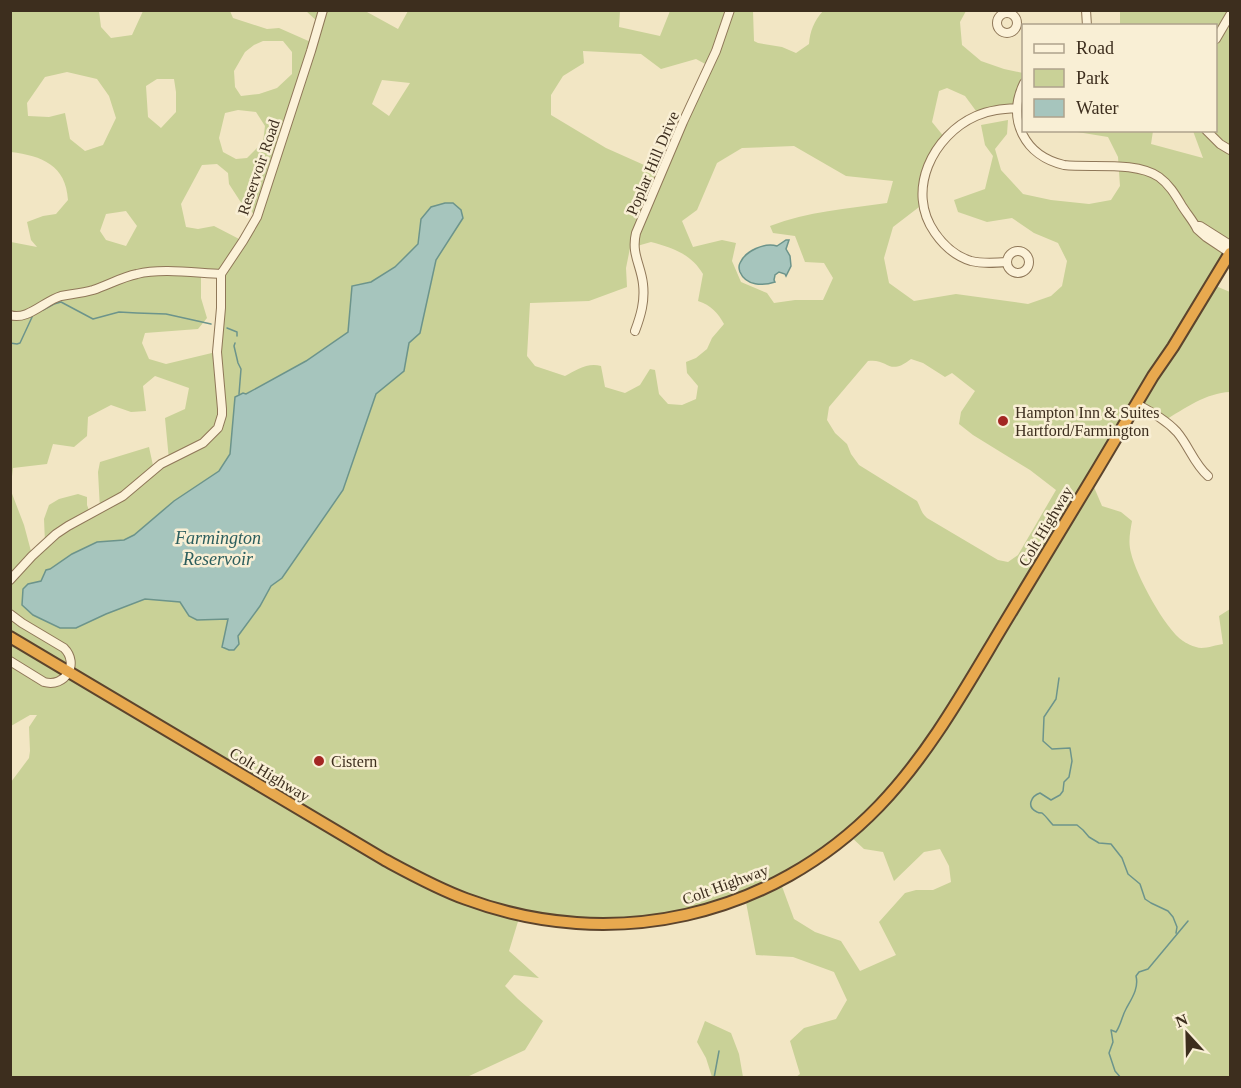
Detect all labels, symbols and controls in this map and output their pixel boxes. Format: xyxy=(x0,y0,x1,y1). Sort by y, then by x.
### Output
legend xyxy=(1022,24,1217,132)
text: Road xyxy=(1076,38,1114,58)
text: Park xyxy=(1076,68,1109,88)
text: Water xyxy=(1076,98,1119,118)
street label: Poplar Hill Drive xyxy=(623,109,683,218)
street label: Reservoir Road xyxy=(234,117,283,217)
place label: Hampton Inn & Suites Hartford/Farmington xyxy=(1015,404,1159,440)
marker: Hampton Inn & Suites Hartford/Farmington xyxy=(996,414,1010,428)
street label: Colt Highway xyxy=(1015,483,1077,570)
water label: Farmington Reservoir xyxy=(174,528,261,569)
street label: Colt Highway xyxy=(226,744,313,806)
place label: Cistern xyxy=(331,753,377,770)
marker: Cistern xyxy=(312,754,326,768)
street label: Colt Highway xyxy=(680,861,771,909)
north arrow xyxy=(1157,1004,1217,1064)
text: N xyxy=(1173,1010,1191,1031)

